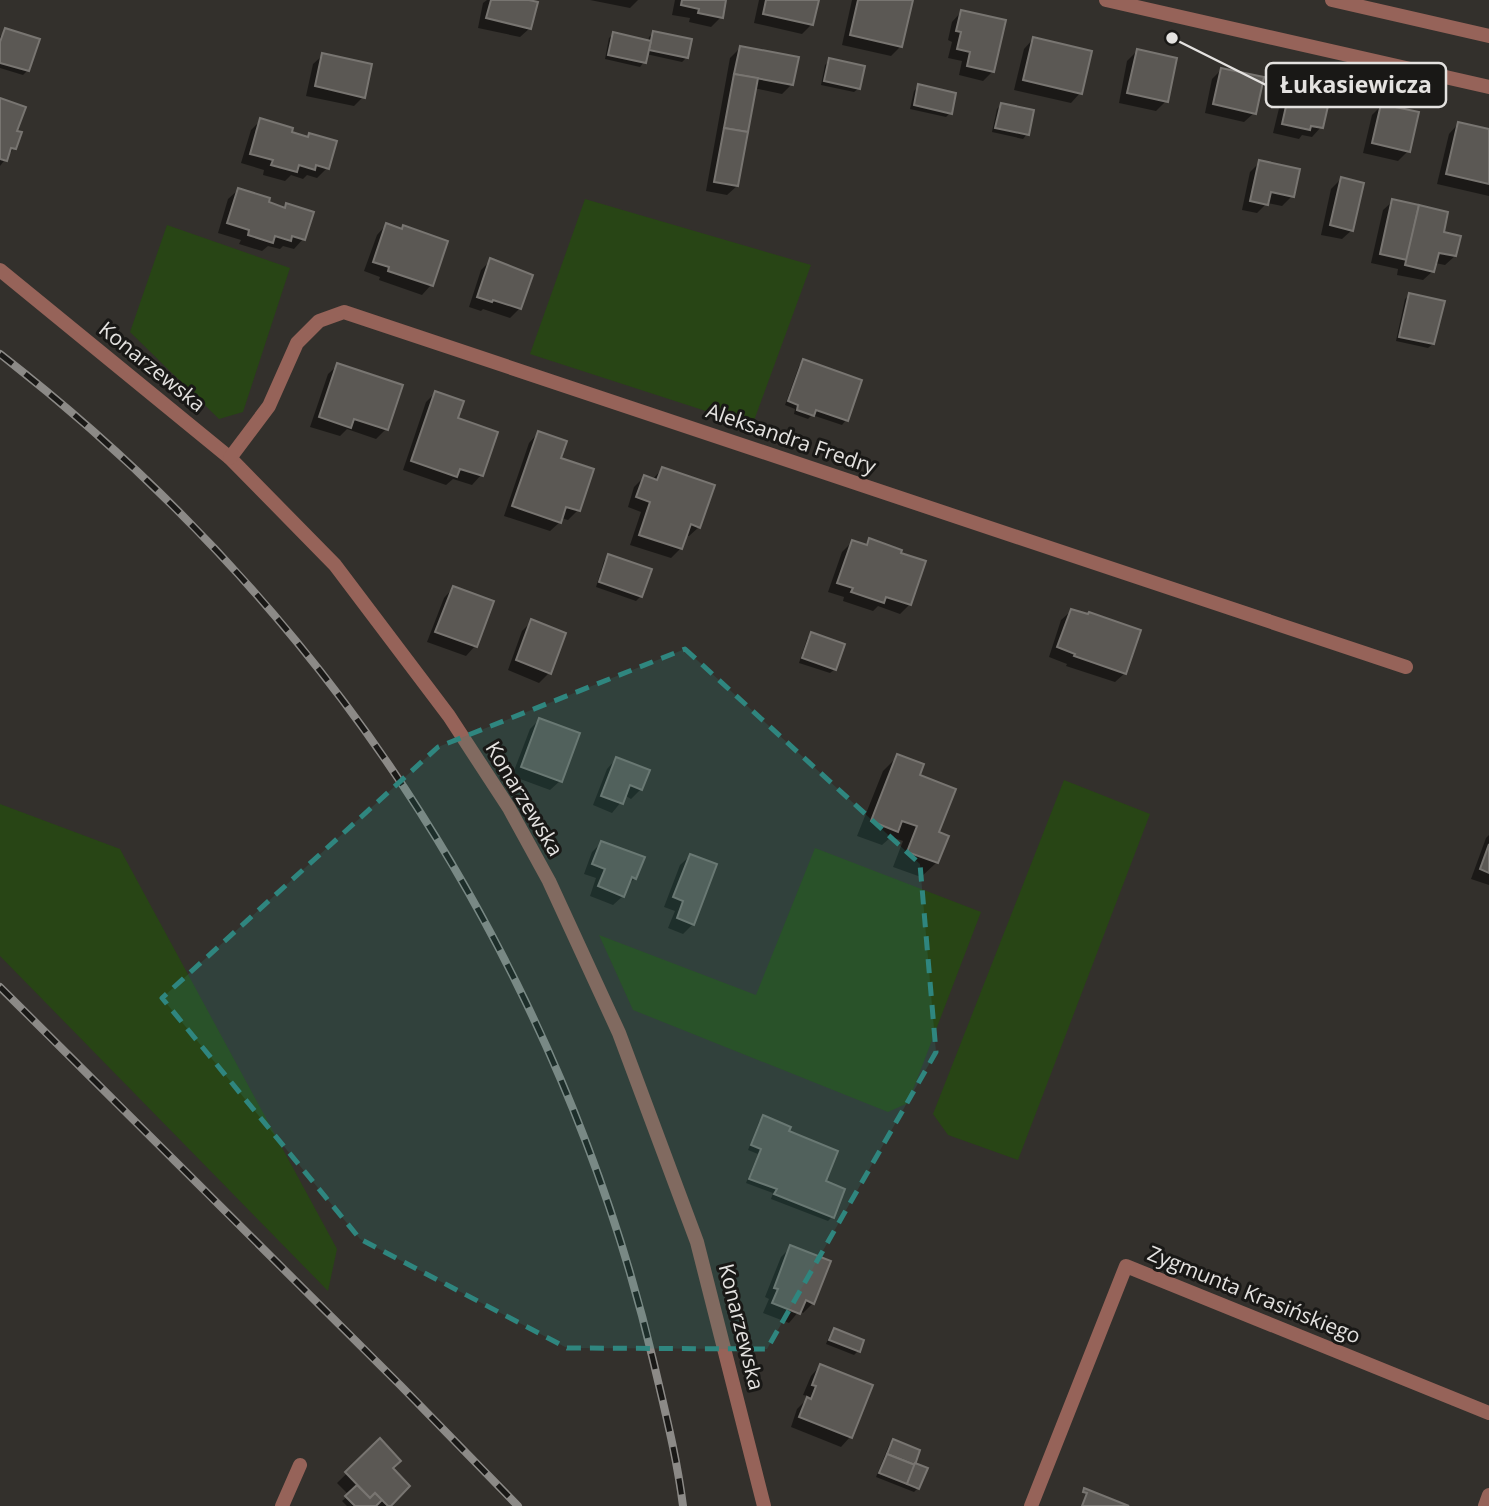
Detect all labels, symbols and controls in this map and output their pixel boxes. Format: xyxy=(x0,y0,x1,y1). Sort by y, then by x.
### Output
callout: Łukasiewicza xyxy=(1266,63,1446,107)
text: Łukasiewicza xyxy=(1280,68,1432,100)
street label: Konarzewska xyxy=(94,315,212,418)
street label: Aleksandra Fredry xyxy=(703,396,880,480)
street label: Konarzewska xyxy=(480,736,570,861)
street label: Zygmunta Krasińskiego xyxy=(1144,1239,1365,1350)
street label: Konarzewska xyxy=(713,1261,771,1393)

